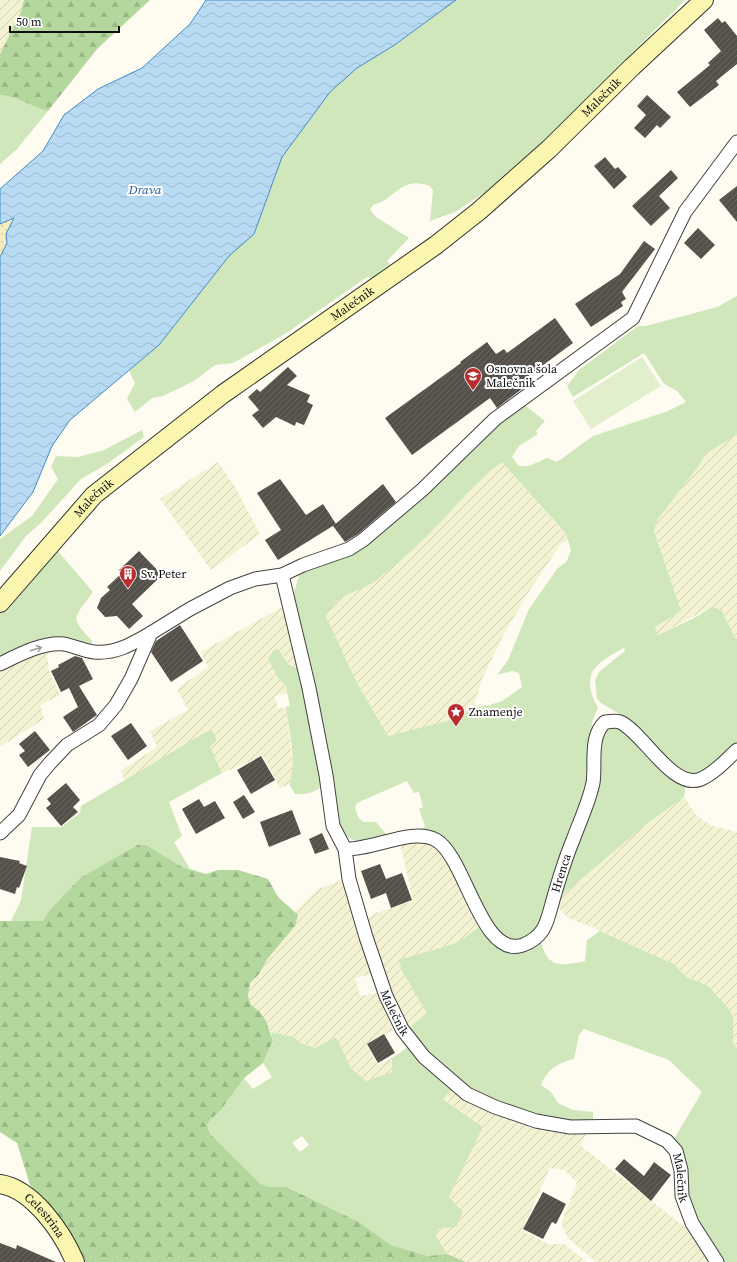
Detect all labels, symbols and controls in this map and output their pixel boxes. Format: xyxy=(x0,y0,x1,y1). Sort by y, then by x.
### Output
scale bar xyxy=(10,8,119,34)
text: 50 m xyxy=(16,14,42,30)
street label: Malečnik xyxy=(578,74,625,120)
water label: Drava xyxy=(127,181,162,198)
street label: Malečnik xyxy=(328,282,378,324)
place label: Osnovna šola Malečnik xyxy=(486,361,558,391)
school or university icon: Osnovna šola Malečnik xyxy=(463,366,483,391)
street label: Malečnik xyxy=(70,474,117,521)
building icon: Sv. Peter xyxy=(118,564,138,589)
place label: Sv. Peter xyxy=(141,566,186,582)
one-way arrow xyxy=(29,645,42,652)
place icon: Znamenje xyxy=(446,702,466,727)
place label: Znamenje xyxy=(469,704,523,720)
street label: Hrenca xyxy=(548,851,575,894)
street label: Malečnik xyxy=(376,988,413,1040)
street label: Malečnik xyxy=(669,1151,692,1205)
street label: Celestrina xyxy=(21,1189,69,1242)

